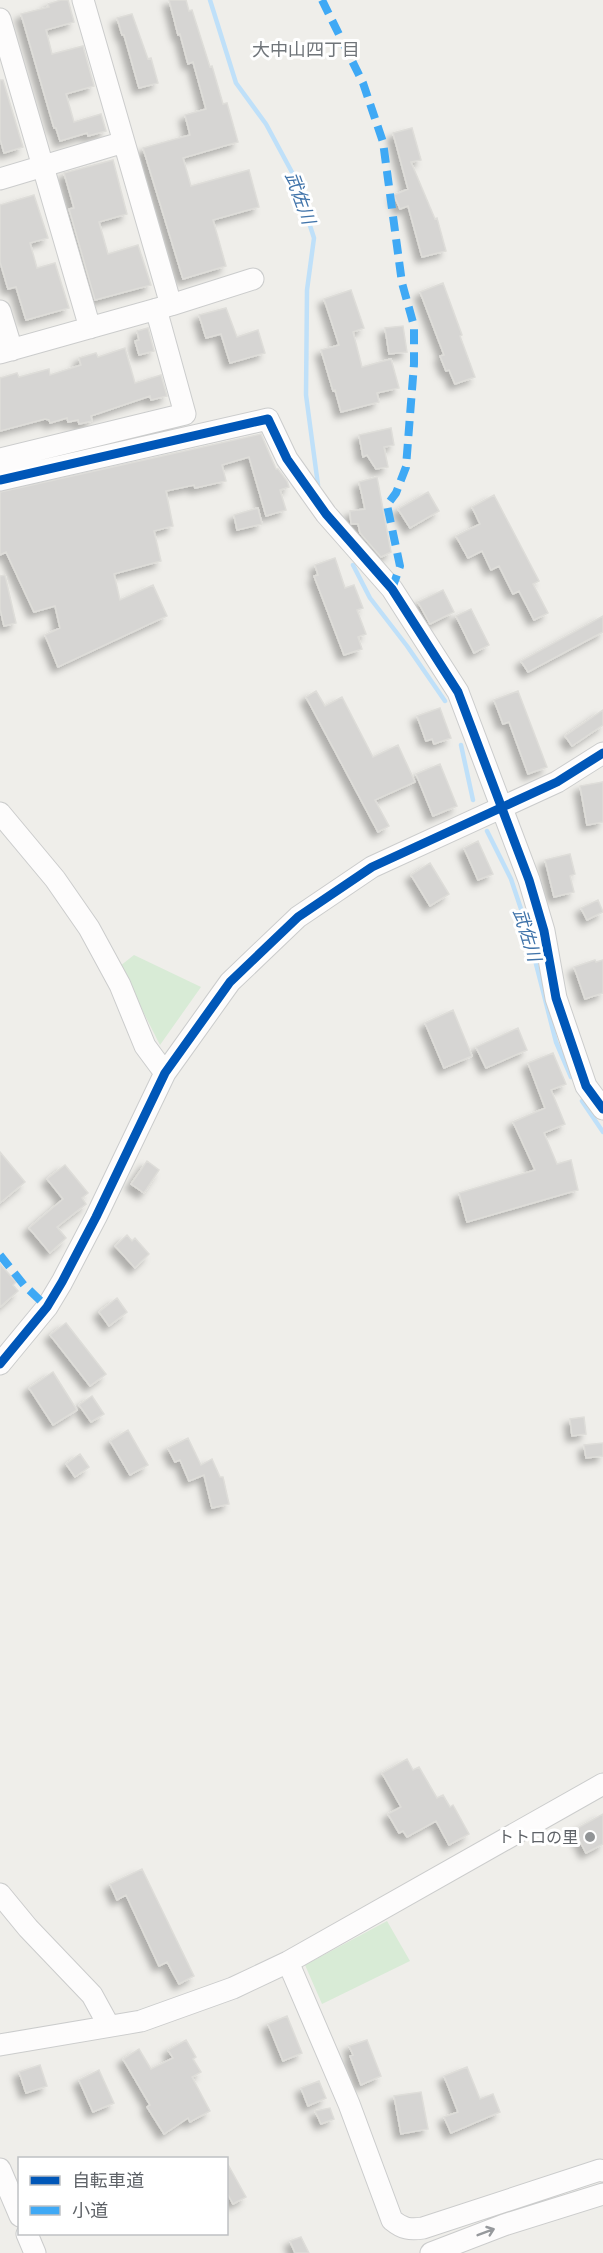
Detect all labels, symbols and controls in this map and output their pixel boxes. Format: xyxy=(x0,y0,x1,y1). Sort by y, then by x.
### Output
district label: 大中山四丁目 xyxy=(252,38,360,60)
water label: 武佐川 xyxy=(281,169,321,229)
water label: 武佐川 xyxy=(510,906,547,966)
place label: トトロの里 xyxy=(498,1827,578,1847)
marker: トトロの里 xyxy=(583,1830,597,1844)
legend xyxy=(18,2157,228,2235)
text: 自転車道 xyxy=(72,2169,144,2191)
text: 小道 xyxy=(72,2199,108,2221)
one-way arrow xyxy=(476,2226,495,2237)

